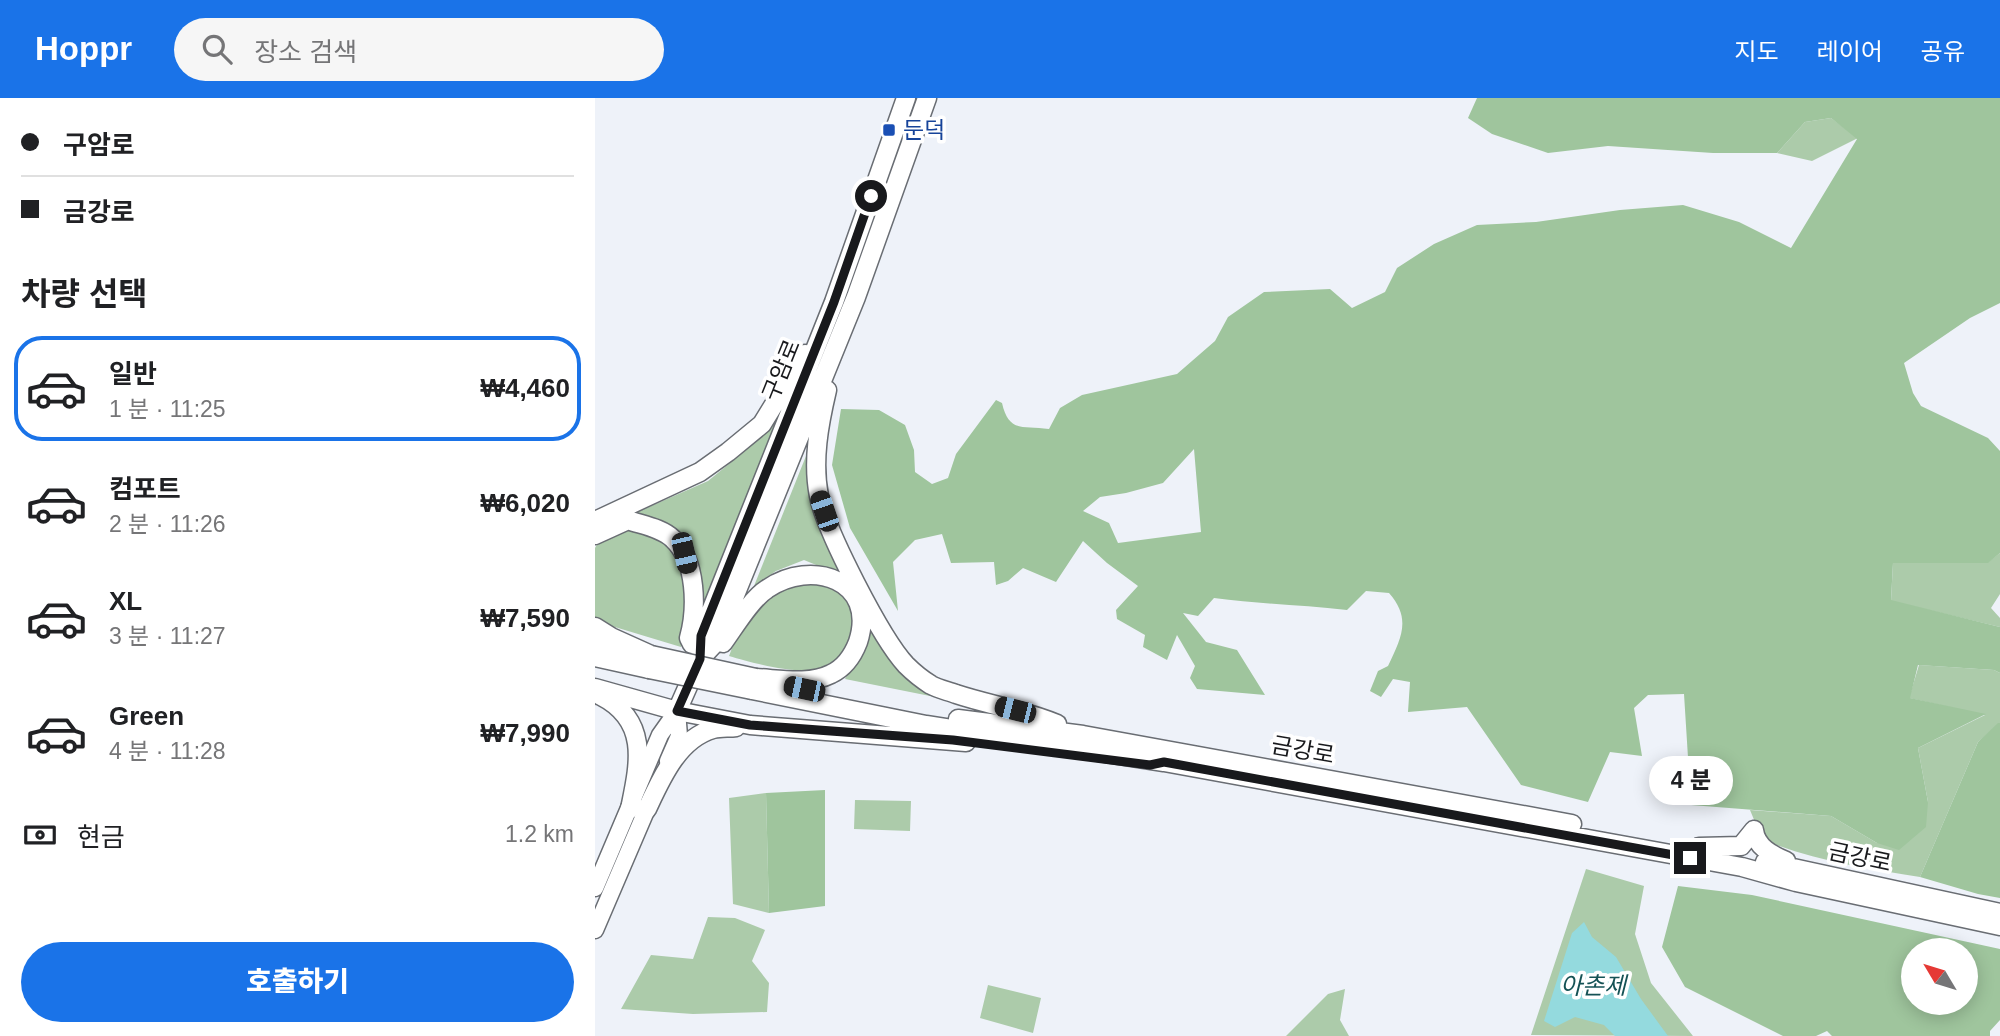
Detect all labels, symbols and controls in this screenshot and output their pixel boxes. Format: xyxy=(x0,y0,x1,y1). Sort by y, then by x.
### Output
search box xyxy=(174,18,664,81)
text: Hoppr xyxy=(35,30,132,67)
icon: search xyxy=(198,30,236,68)
text: 장소 검색 xyxy=(254,37,357,67)
text: 지도 xyxy=(1734,38,1779,65)
text: 레이어 xyxy=(1817,38,1883,65)
text: 공유 xyxy=(1921,38,1965,65)
place label: 둔덕 xyxy=(903,117,945,143)
marker: 둔덕 xyxy=(881,122,897,138)
text: 구암로 xyxy=(63,130,135,160)
route start xyxy=(855,180,887,212)
text: 금강로 xyxy=(63,197,135,227)
text: 차량 선택 xyxy=(21,276,148,312)
street label: 구암로 xyxy=(757,336,805,404)
icon: car xyxy=(25,357,88,420)
text: 일반 xyxy=(109,359,157,389)
text: ₩4,460 xyxy=(480,373,570,403)
text: 1 분 · 11:25 xyxy=(109,396,226,422)
icon: car xyxy=(25,472,88,535)
text: 컴포트 xyxy=(109,474,181,504)
text: ₩6,020 xyxy=(480,488,570,518)
car xyxy=(808,488,841,534)
text: 2 분 · 11:26 xyxy=(109,511,226,537)
car xyxy=(670,530,699,576)
text: XL xyxy=(109,586,142,616)
icon: car xyxy=(25,587,88,650)
text: ₩7,590 xyxy=(480,603,570,633)
text: 3 분 · 11:27 xyxy=(109,623,226,649)
car xyxy=(782,674,827,704)
car xyxy=(993,695,1038,725)
text: Green xyxy=(109,701,184,731)
icon: car xyxy=(25,702,88,765)
text: ₩7,990 xyxy=(480,718,570,748)
street label: 금강로 xyxy=(1269,732,1337,768)
text: 4 분 · 11:28 xyxy=(109,738,226,764)
callout: 4 분 xyxy=(1648,756,1732,806)
text: 4 분 xyxy=(1671,767,1711,793)
icon: cash xyxy=(21,816,59,854)
text: 1.2 km xyxy=(505,821,574,847)
text: 현금 xyxy=(77,822,125,852)
street label: 금강로 xyxy=(1826,838,1894,876)
route end xyxy=(1674,842,1706,874)
north arrow xyxy=(1901,938,1977,1015)
map controls xyxy=(1901,938,1978,1015)
button: 호출하기 xyxy=(21,942,574,1022)
water label: 아촌제 xyxy=(1560,972,1629,999)

